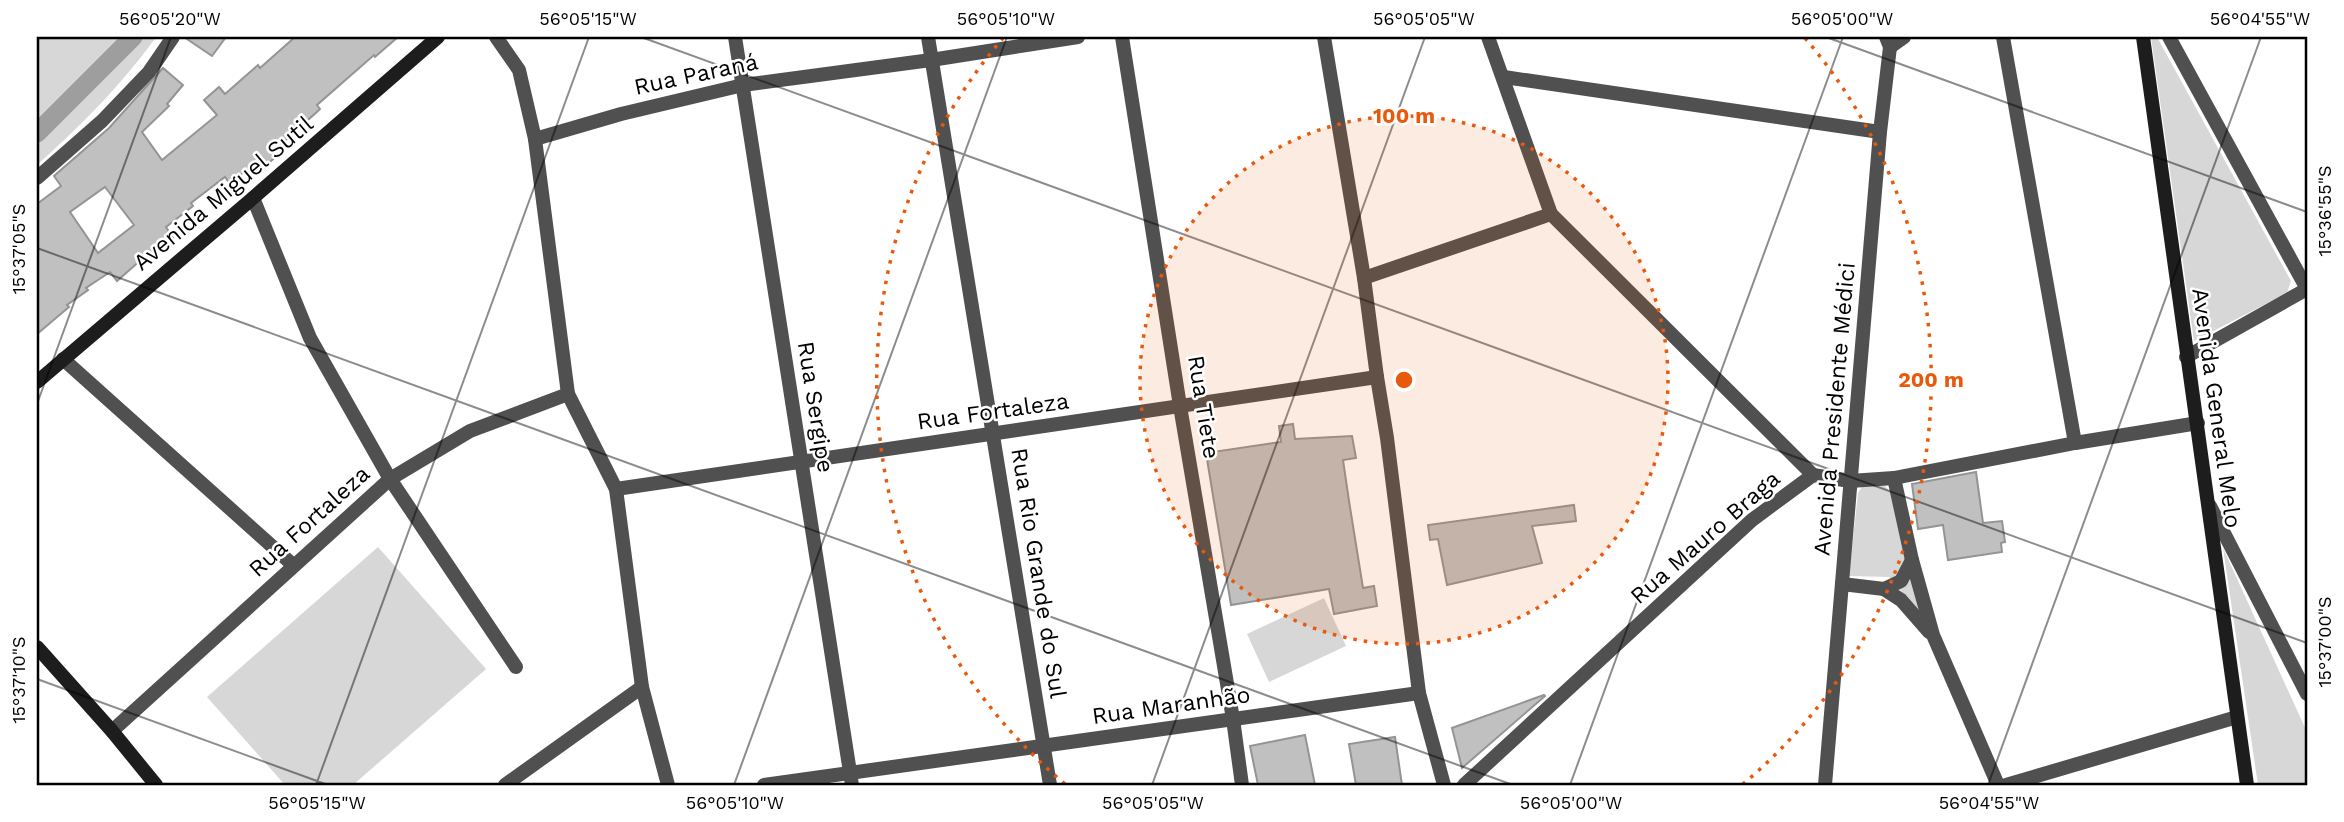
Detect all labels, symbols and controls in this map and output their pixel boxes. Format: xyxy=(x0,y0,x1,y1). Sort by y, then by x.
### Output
text: 56°05'20"W xyxy=(119,8,221,29)
text: 56°05'15"W xyxy=(539,8,637,29)
text: 56°05'10"W xyxy=(957,8,1055,29)
text: 56°05'05"W xyxy=(1373,8,1475,29)
text: 56°05'00"W xyxy=(1791,8,1893,29)
text: 56°04'55"W xyxy=(2210,8,2310,29)
street label: Rua Paraná xyxy=(632,48,761,101)
text: 100 m xyxy=(1373,103,1435,128)
street label: Avenida Miguel Sutil xyxy=(128,110,319,276)
text: 15°36'55"S xyxy=(2314,165,2335,257)
text: 15°37'05"S xyxy=(8,204,29,294)
street label: Avenida Presidente Médici xyxy=(1808,261,1861,557)
street label: Avenida General Melo xyxy=(2186,286,2247,530)
street label: Rua Sergipe xyxy=(792,340,839,475)
street label: Rua Tiete xyxy=(1182,353,1225,461)
text: 200 m xyxy=(1898,367,1964,392)
centre of rings xyxy=(1392,368,1416,392)
street label: Rua Fortaleza xyxy=(915,387,1071,436)
street label: Rua Rio Grande do Sul xyxy=(1005,446,1072,700)
street label: Rua Fortaleza xyxy=(243,460,375,583)
street label: Rua Mauro Braga xyxy=(1625,465,1786,610)
text: 15°37'00"S xyxy=(2314,596,2335,688)
text: 15°37'10"S xyxy=(8,637,29,723)
street label: Rua Maranhão xyxy=(1090,681,1252,730)
text: 56°05'15"W xyxy=(268,792,366,813)
text: 56°05'10"W xyxy=(686,792,784,813)
text: 56°05'05"W xyxy=(1102,792,1204,813)
text: 56°05'00"W xyxy=(1520,792,1622,813)
text: 56°04'55"W xyxy=(1939,792,2039,813)

